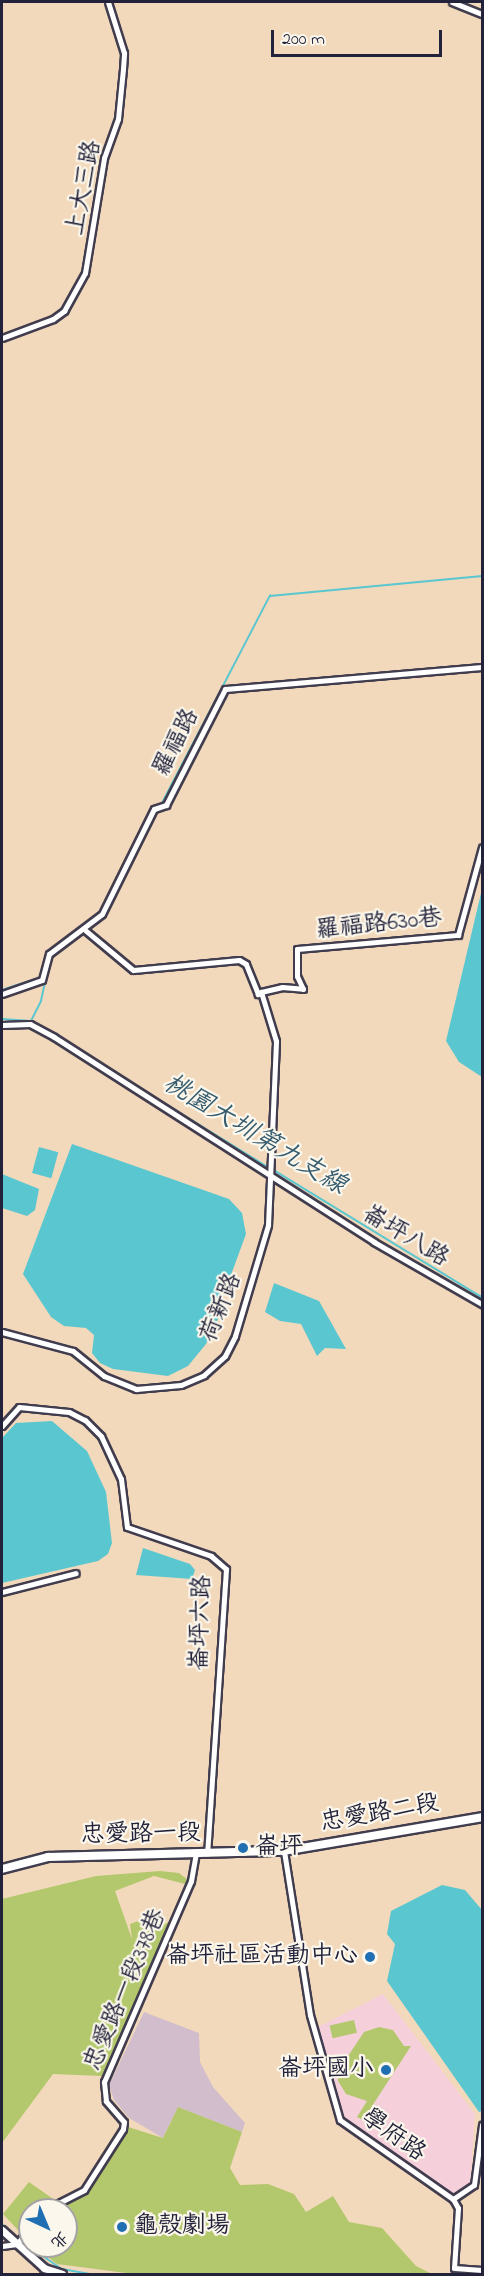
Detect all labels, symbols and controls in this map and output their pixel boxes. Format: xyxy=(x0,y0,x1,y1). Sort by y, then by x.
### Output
scale bar xyxy=(274,18,445,56)
text: 200 m xyxy=(282,27,325,53)
street label: 上大三路 xyxy=(62,138,108,238)
street label: 羅福路 xyxy=(148,704,206,782)
street label: 羅福路630巷 xyxy=(314,904,444,946)
water label: 桃園大圳第九支線 xyxy=(157,1069,351,1203)
street label: 崙坪八路 xyxy=(356,1200,454,1274)
street label: 荷新路 xyxy=(195,1269,249,1347)
street label: 崙坪六路 xyxy=(186,1575,218,1671)
street label: 忠愛路二段 xyxy=(318,1789,442,1839)
street label: 忠愛路一段 xyxy=(81,1820,201,1850)
place label: 崙坪 xyxy=(255,1834,303,1862)
marker: 崙坪 xyxy=(236,1841,250,1855)
street label: 忠愛路一段378巷 xyxy=(79,1905,173,2075)
place label: 崙坪社區活動中心 xyxy=(166,1943,358,1971)
marker: 崙坪社區活動中心 xyxy=(363,1950,377,1964)
place label: 崙坪國小 xyxy=(278,2056,374,2084)
marker: 崙坪國小 xyxy=(379,2063,393,2077)
street label: 學府路 xyxy=(355,2104,431,2168)
north arrow xyxy=(18,2198,78,2258)
place label: 龜殼劇場 xyxy=(134,2213,230,2241)
marker: 龜殼劇場 xyxy=(115,2220,129,2234)
text: 北 xyxy=(45,2225,73,2254)

